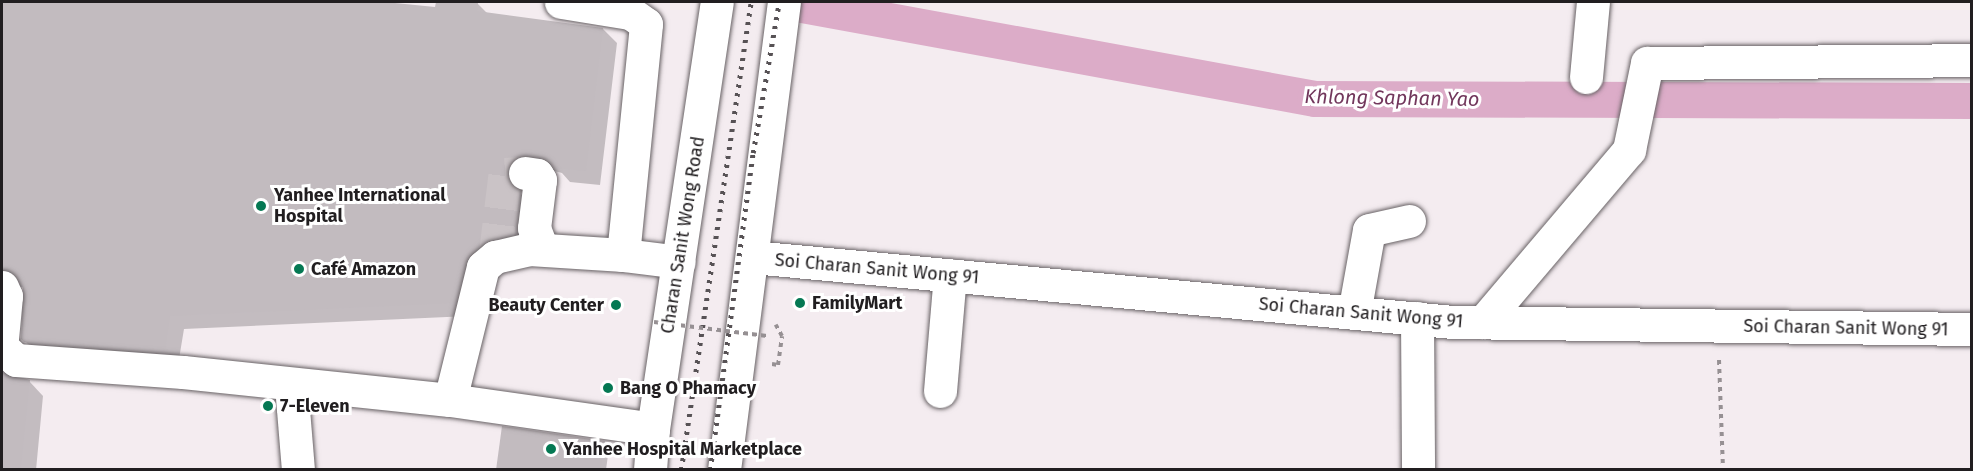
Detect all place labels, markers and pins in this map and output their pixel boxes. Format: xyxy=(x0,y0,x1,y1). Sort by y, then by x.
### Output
place label: Yanhee International Hospital xyxy=(274,185,446,228)
marker: Yanhee International Hospital xyxy=(252,197,270,215)
place label: Café Amazon xyxy=(311,258,416,280)
marker: Café Amazon xyxy=(292,262,306,276)
place label: FamilyMart xyxy=(812,292,903,314)
place label: Beauty Center xyxy=(488,294,604,316)
marker: FamilyMart xyxy=(793,296,807,310)
marker: Beauty Center xyxy=(609,298,623,312)
place label: Bang O Phamacy xyxy=(620,377,756,399)
marker: Bang O Phamacy xyxy=(601,381,615,395)
place label: 7-Eleven xyxy=(280,395,350,417)
marker: 7-Eleven xyxy=(261,399,275,413)
place label: Yanhee Hospital Marketplace xyxy=(563,438,802,460)
marker: Yanhee Hospital Marketplace xyxy=(544,442,558,456)

